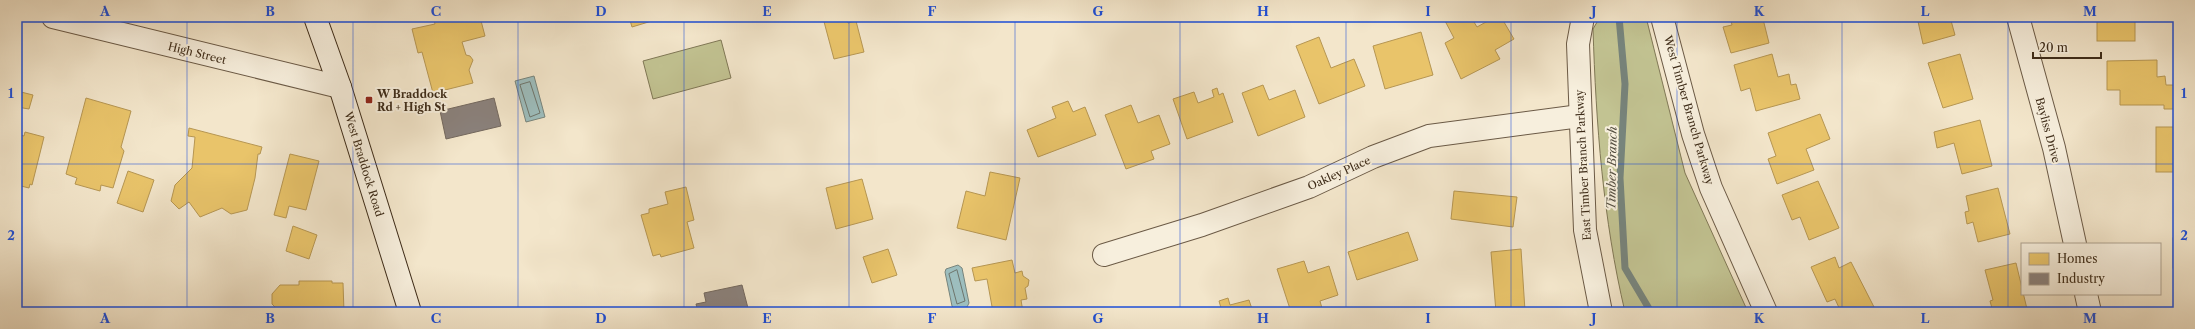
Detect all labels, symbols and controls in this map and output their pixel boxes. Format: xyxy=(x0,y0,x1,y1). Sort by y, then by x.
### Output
text: A xyxy=(99,3,111,19)
text: B xyxy=(265,3,275,19)
text: C xyxy=(431,3,441,19)
text: D xyxy=(595,3,607,19)
text: E xyxy=(762,3,772,19)
text: F xyxy=(928,3,937,19)
text: G xyxy=(1092,3,1104,19)
text: H xyxy=(1257,3,1269,19)
text: I xyxy=(1425,3,1431,19)
text: J xyxy=(1589,3,1597,19)
text: K xyxy=(1754,3,1765,19)
text: L xyxy=(1921,3,1930,19)
text: M xyxy=(2083,3,2097,19)
street label: West Timber Branch Parkway xyxy=(1661,33,1717,187)
scale bar xyxy=(2033,34,2101,60)
street label: High Street xyxy=(166,39,228,67)
text: 20 m xyxy=(2039,40,2068,55)
text: 1 xyxy=(8,85,14,101)
text: 1 xyxy=(2181,85,2187,101)
place label: W Braddock Rd + High St xyxy=(376,87,448,114)
street label: East Timber Branch Parkway xyxy=(1572,88,1594,241)
marker: W Braddock Rd + High St xyxy=(364,95,374,105)
street label: Bayliss Drive xyxy=(2033,96,2063,164)
street label: West Braddock Road xyxy=(341,109,387,218)
water label: Timber Branch xyxy=(1603,126,1620,210)
street label: Oakley Place xyxy=(1305,153,1373,193)
text: 2 xyxy=(7,227,15,243)
text: 2 xyxy=(2180,227,2188,243)
legend xyxy=(2021,243,2161,295)
text: Homes xyxy=(2057,251,2097,266)
text: Industry xyxy=(2057,271,2105,286)
text: A xyxy=(99,310,111,326)
text: B xyxy=(265,310,275,326)
text: C xyxy=(431,310,441,326)
text: D xyxy=(595,310,607,326)
text: E xyxy=(762,310,772,326)
text: F xyxy=(928,310,937,326)
text: G xyxy=(1092,310,1104,326)
text: H xyxy=(1257,310,1269,326)
text: I xyxy=(1425,310,1431,326)
text: J xyxy=(1589,310,1597,326)
text: K xyxy=(1754,310,1765,326)
text: L xyxy=(1921,310,1930,326)
text: M xyxy=(2083,310,2097,326)

